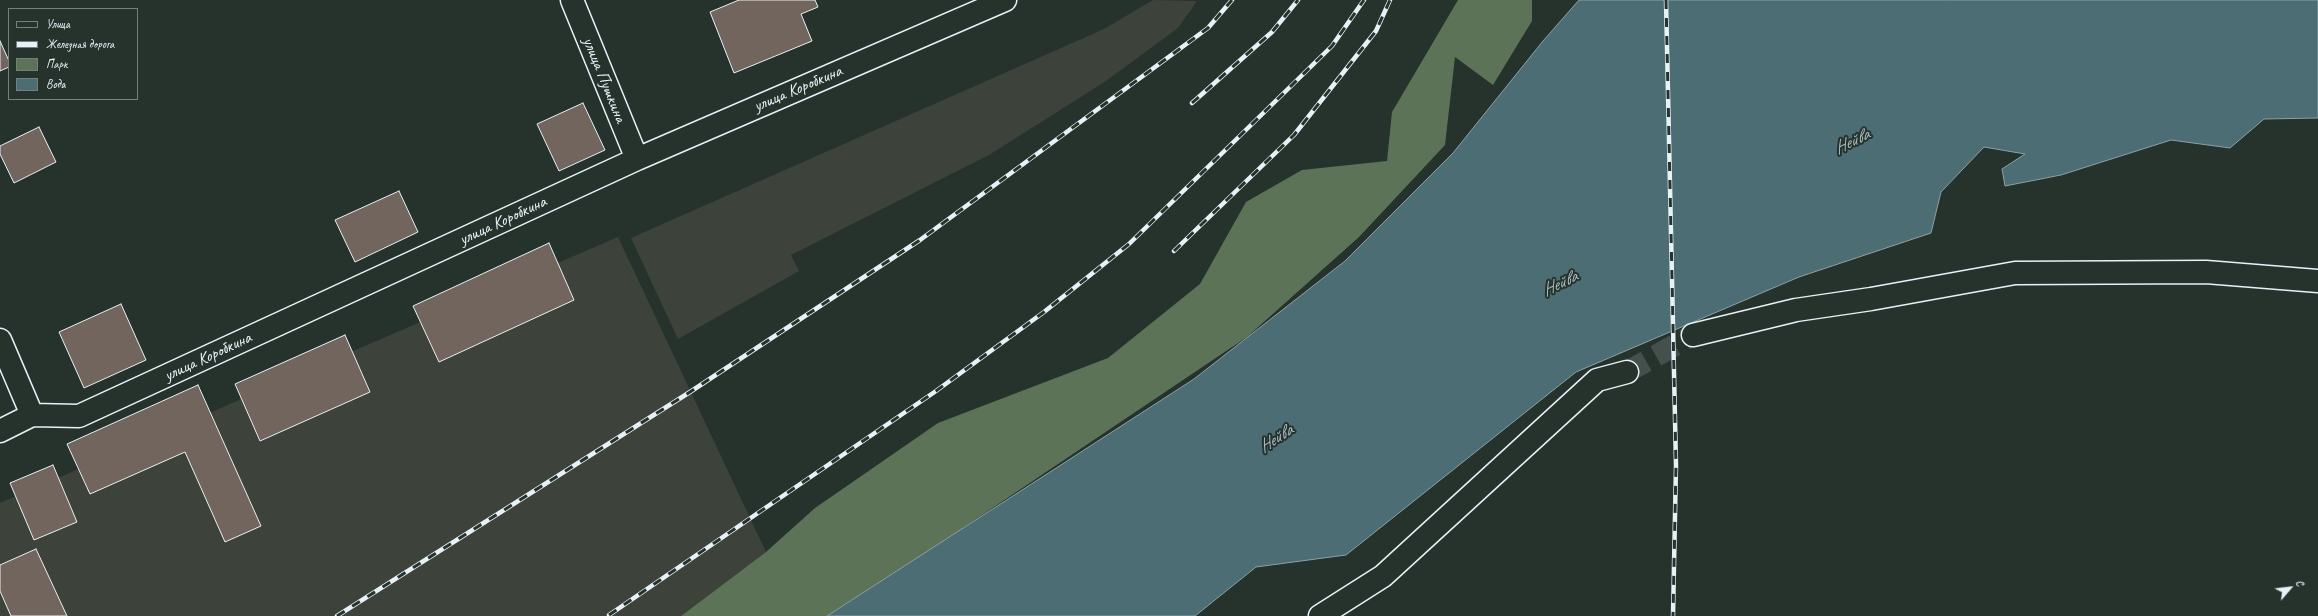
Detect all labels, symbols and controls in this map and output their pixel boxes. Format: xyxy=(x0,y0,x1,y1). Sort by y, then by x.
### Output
legend xyxy=(8,8,138,100)
text: Улица xyxy=(46,16,70,32)
street label: улица Пушкина xyxy=(578,34,630,126)
text: Железная дорога xyxy=(46,36,114,52)
text: Парк xyxy=(46,56,67,72)
street label: улица Коробкина xyxy=(751,61,845,117)
text: Вода xyxy=(46,76,65,92)
water label: Нейва xyxy=(1831,124,1873,160)
street label: улица Коробкина xyxy=(456,192,550,250)
water label: Нейва xyxy=(1539,266,1581,302)
street label: улица Коробкина xyxy=(161,328,255,386)
water label: Нейва xyxy=(1255,420,1297,458)
north arrow xyxy=(2270,568,2310,608)
text: С xyxy=(2293,577,2308,588)

